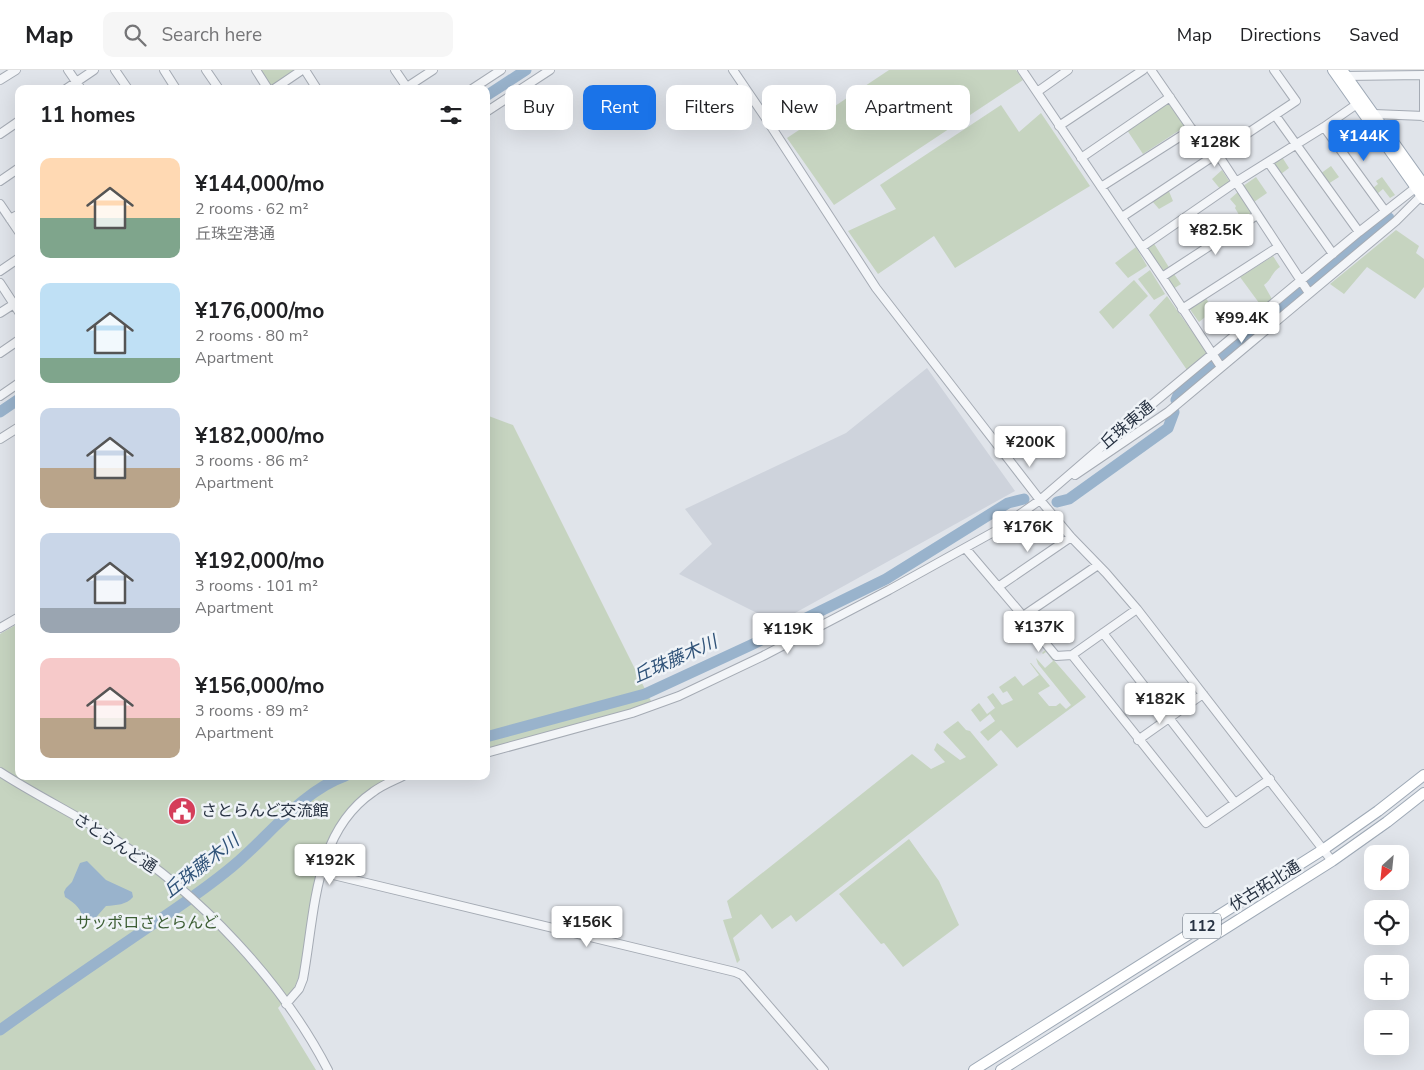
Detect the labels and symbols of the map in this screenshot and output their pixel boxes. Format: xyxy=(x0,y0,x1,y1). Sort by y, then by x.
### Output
pin: ¥144K xyxy=(1329,119,1399,162)
pin: ¥128K xyxy=(1180,126,1250,168)
pin: ¥82.5K xyxy=(1175,214,1257,256)
pin: ¥99.4K xyxy=(1201,302,1283,344)
street label: 丘珠東通 xyxy=(1095,396,1159,454)
pin: ¥200K xyxy=(995,426,1065,468)
pin: ¥176K xyxy=(993,510,1063,553)
pin: ¥137K xyxy=(1004,610,1074,653)
pin: ¥119K xyxy=(753,612,823,655)
water label: 丘珠藤木川 xyxy=(629,629,723,688)
pin: ¥182K xyxy=(1125,682,1195,725)
public building icon: さとらんど交流館 xyxy=(167,796,197,826)
place label: さとらんど交流館 xyxy=(201,800,329,822)
street label: さとらんど通 xyxy=(69,808,161,878)
water label: 丘珠藤木川 xyxy=(158,828,245,903)
pin: ¥192K xyxy=(295,844,365,886)
north arrow xyxy=(1364,845,1409,890)
street label: 伏古拓北通 xyxy=(1225,855,1305,917)
pin: ¥156K xyxy=(552,906,622,948)
park label: サッポロさとらんど xyxy=(75,912,219,934)
road number: 112 xyxy=(1183,914,1221,938)

